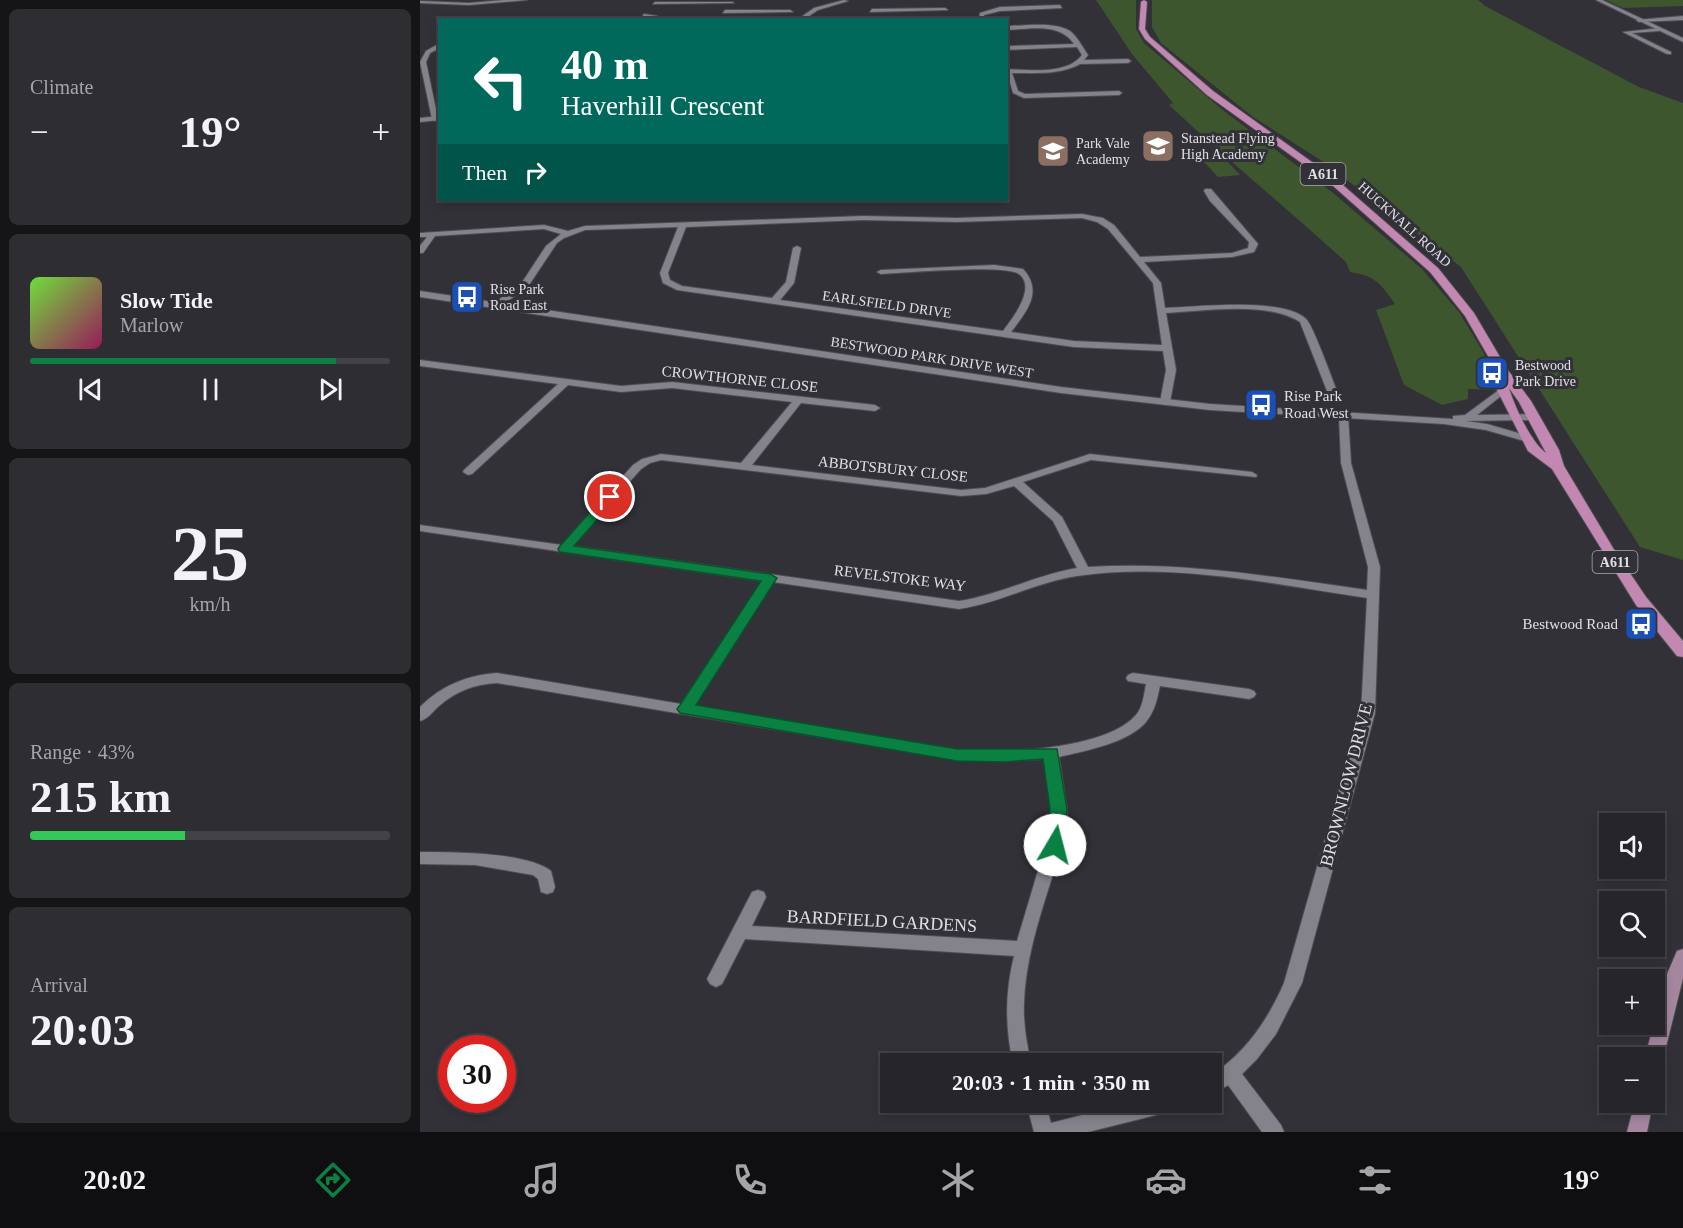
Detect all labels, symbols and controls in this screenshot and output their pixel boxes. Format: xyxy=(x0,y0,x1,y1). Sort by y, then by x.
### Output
icon: left xyxy=(462,42,540,120)
text: 40 m xyxy=(561,42,649,88)
text: Climate xyxy=(30,76,93,98)
text: Haverhill Crescent xyxy=(561,91,764,121)
text: 19° xyxy=(179,107,242,157)
text: − xyxy=(30,114,49,150)
text: + xyxy=(371,114,390,150)
school or university icon: Stanstead Flying High Academy xyxy=(1140,128,1176,164)
place label: Stanstead Flying High Academy xyxy=(1181,131,1275,162)
school or university icon: Park Vale Academy xyxy=(1035,133,1071,169)
place label: Park Vale Academy xyxy=(1076,136,1130,167)
icon: right xyxy=(519,156,552,189)
text: Then xyxy=(462,160,507,185)
road number: A611 xyxy=(1300,163,1346,185)
street label: HUCKNALL ROAD xyxy=(1355,179,1454,270)
bus stop icon: Rise Park Road East xyxy=(449,279,485,315)
place label: Rise Park Road East xyxy=(490,282,547,313)
text: Slow Tide xyxy=(120,288,213,313)
street label: EARLSFIELD DRIVE xyxy=(821,288,952,321)
text: Marlow xyxy=(120,314,183,336)
street label: BESTWOOD PARK DRIVE WEST xyxy=(830,334,1035,381)
bus stop icon: Bestwood Park Drive xyxy=(1474,355,1510,391)
place label: Bestwood Park Drive xyxy=(1515,358,1576,389)
street label: CROWTHORNE CLOSE xyxy=(661,363,819,395)
icon: previous xyxy=(74,373,107,406)
icon: pause xyxy=(194,373,227,406)
icon: next xyxy=(314,373,347,406)
bus stop icon: Rise Park Road West xyxy=(1243,387,1279,423)
place label: Rise Park Road West xyxy=(1284,388,1350,421)
street label: ABBOTSBURY CLOSE xyxy=(817,453,969,485)
pin xyxy=(584,471,635,522)
icon: arrive xyxy=(593,480,626,513)
text: 25 xyxy=(171,510,249,597)
road number: A611 xyxy=(1592,551,1638,573)
street label: REVELSTOKE WAY xyxy=(833,562,967,594)
text: km/h xyxy=(189,593,231,615)
bus stop icon: Bestwood Road xyxy=(1623,606,1659,642)
place label: Bestwood Road xyxy=(1523,616,1618,632)
street label: BROWNLOW DRIVE xyxy=(1316,701,1376,869)
text: Range · 43% xyxy=(30,741,134,763)
text: 215 km xyxy=(30,772,171,822)
position arrow xyxy=(1023,813,1087,877)
map controls xyxy=(1599,813,1665,1113)
button: sound xyxy=(1599,813,1665,879)
button: search xyxy=(1599,891,1665,957)
street label: BARDFIELD GARDENS xyxy=(786,906,978,936)
button: + xyxy=(1599,969,1665,1035)
text: Arrival xyxy=(30,974,88,996)
text: 20:03 xyxy=(30,1005,135,1055)
speed limit sign: 30 xyxy=(438,1035,516,1113)
button: − xyxy=(1599,1047,1665,1113)
text: 20:03 · 1 min · 350 m xyxy=(952,1070,1150,1095)
icon: directions xyxy=(312,1159,354,1201)
icon: music xyxy=(521,1159,563,1201)
icon: phone xyxy=(729,1159,771,1201)
icon: climate xyxy=(937,1159,979,1201)
icon: car xyxy=(1145,1159,1187,1201)
icon: filters xyxy=(1354,1159,1396,1201)
text: 20:02 xyxy=(83,1165,146,1195)
text: 19° xyxy=(1562,1165,1600,1195)

